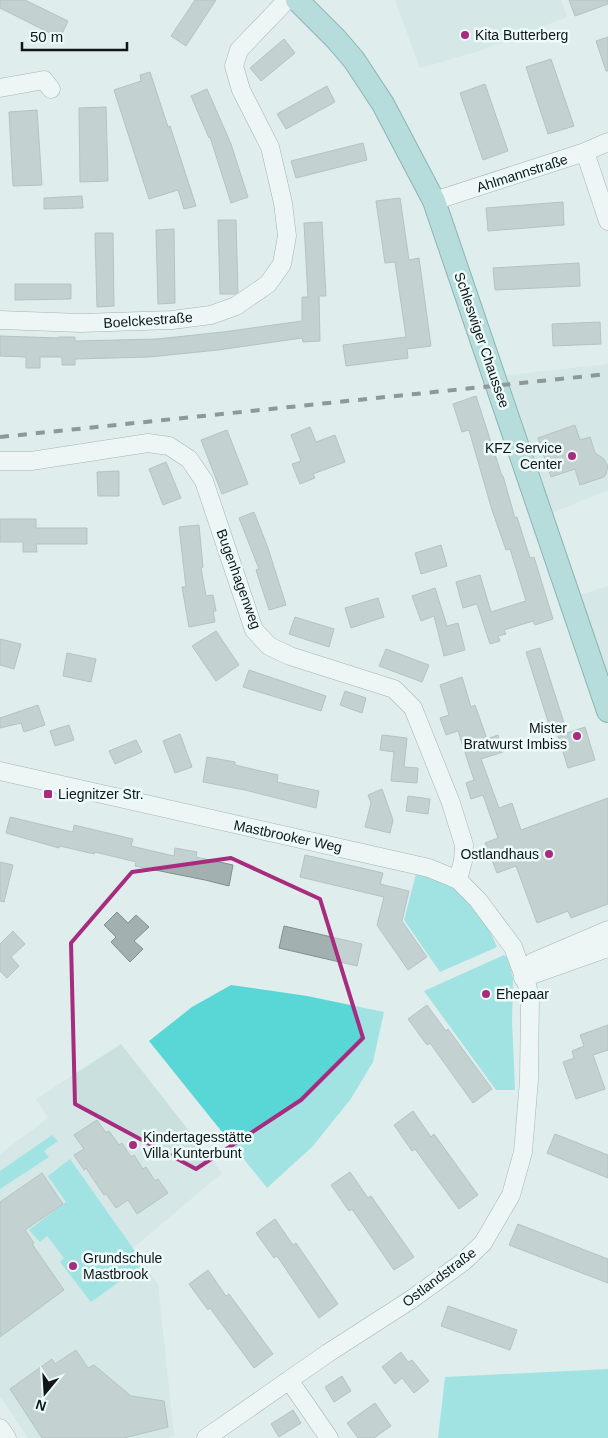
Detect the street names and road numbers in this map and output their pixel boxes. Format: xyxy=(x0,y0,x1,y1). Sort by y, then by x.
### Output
street label: Ahlmannstraße xyxy=(474,151,570,195)
street label: Schleswiger Chaussee xyxy=(451,270,513,410)
street label: Boelckestraße xyxy=(103,309,193,331)
street label: Bugenhagenweg xyxy=(214,527,264,631)
street label: Mastbrooker Weg xyxy=(232,817,344,855)
street label: Ostlandstraße xyxy=(399,1244,479,1310)

